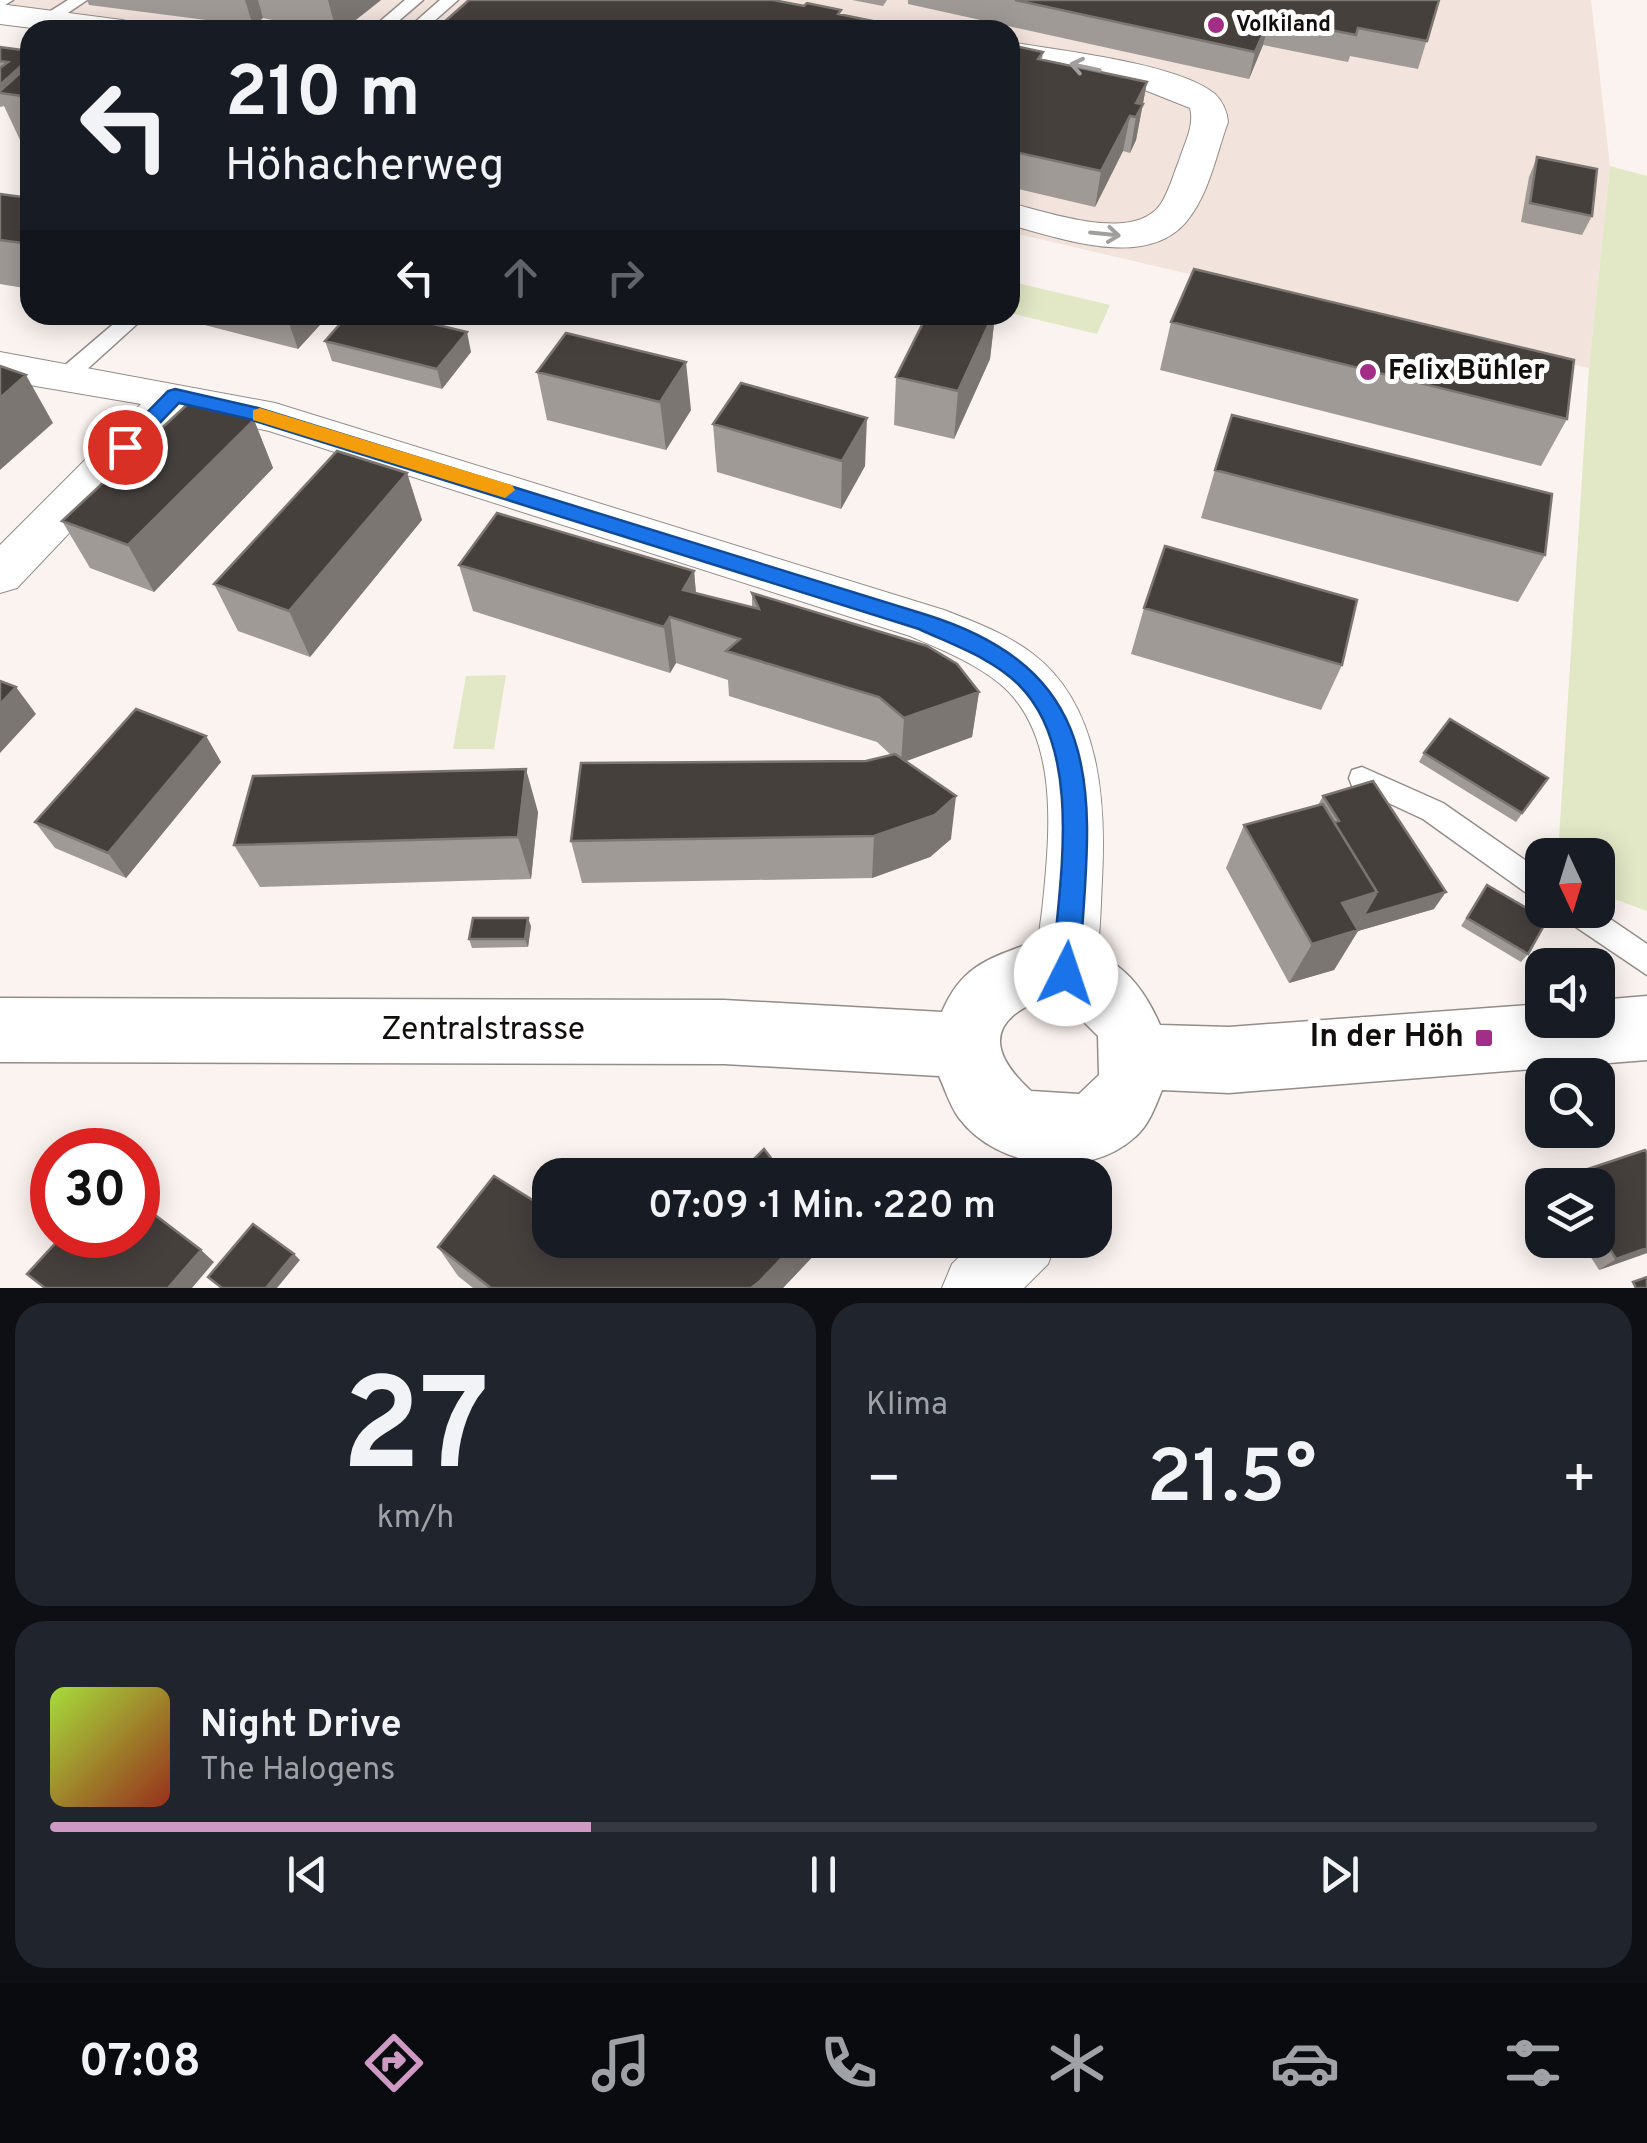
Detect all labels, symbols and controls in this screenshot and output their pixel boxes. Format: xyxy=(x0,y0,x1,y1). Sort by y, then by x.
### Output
place label: Volkiland xyxy=(1236,12,1331,39)
marker: Volkiland xyxy=(1205,14,1227,36)
text: 210 m xyxy=(225,52,421,141)
one-way arrow xyxy=(1070,57,1102,76)
icon: left xyxy=(60,60,190,190)
text: Höhacherweg xyxy=(225,139,504,196)
one-way arrow xyxy=(1089,225,1121,244)
icon: left xyxy=(388,250,443,305)
icon: ahead xyxy=(493,250,548,305)
icon: right xyxy=(598,250,653,305)
place label: Felix Bühler xyxy=(1388,354,1545,390)
marker: Felix Bühler xyxy=(1357,361,1379,383)
pin xyxy=(83,405,168,490)
icon: arrive xyxy=(98,420,153,475)
north arrow xyxy=(1525,838,1615,928)
map controls xyxy=(1525,838,1615,1258)
position arrow xyxy=(1014,922,1118,1026)
button: sound xyxy=(1525,948,1615,1038)
street label: Zentralstrasse xyxy=(381,1011,585,1051)
place label: In der Höh xyxy=(1310,1018,1464,1058)
marker: In der Höh xyxy=(1473,1027,1495,1049)
button: search xyxy=(1525,1058,1615,1148)
speed limit sign: 30 xyxy=(30,1128,160,1258)
button: layers xyxy=(1525,1168,1615,1258)
text: 07:09 · 1 Min. · 220 m xyxy=(648,1183,996,1232)
text: 27 xyxy=(342,1351,489,1516)
text: Klima xyxy=(866,1386,948,1426)
text: 21.5° xyxy=(1146,1434,1317,1529)
text: − xyxy=(866,1447,901,1517)
text: + xyxy=(1562,1447,1597,1517)
text: km/h xyxy=(377,1499,454,1539)
text: Night Drive xyxy=(200,1702,402,1751)
text: The Halogens xyxy=(200,1751,395,1791)
icon: previous xyxy=(280,1847,335,1902)
icon: pause xyxy=(796,1847,851,1902)
icon: next xyxy=(1312,1847,1367,1902)
icon: directions xyxy=(359,2028,429,2098)
icon: music xyxy=(586,2028,656,2098)
icon: phone xyxy=(814,2028,884,2098)
icon: climate xyxy=(1042,2028,1112,2098)
icon: car xyxy=(1270,2028,1340,2098)
icon: filters xyxy=(1498,2028,1568,2098)
text: 07:08 xyxy=(79,2035,201,2092)

